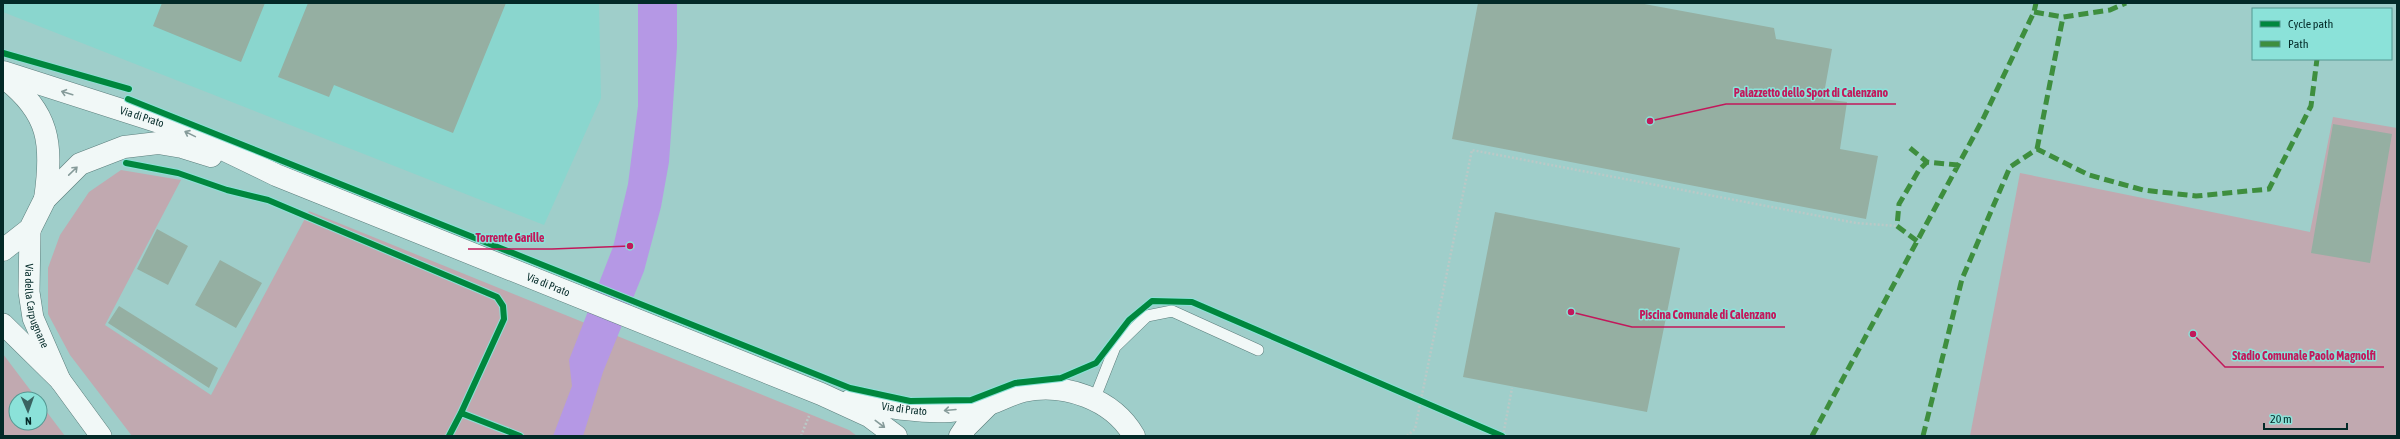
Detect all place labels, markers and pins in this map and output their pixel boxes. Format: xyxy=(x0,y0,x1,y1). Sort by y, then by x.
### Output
callout: Palazzetto dello Sport di Calenzano xyxy=(1726,80,1896,104)
callout: Torrente Garille xyxy=(468,225,552,249)
callout: Piscina Comunale di Calenzano xyxy=(1632,303,1785,327)
callout: Stadio Comunale Paolo Magnolfi xyxy=(2225,343,2384,367)

